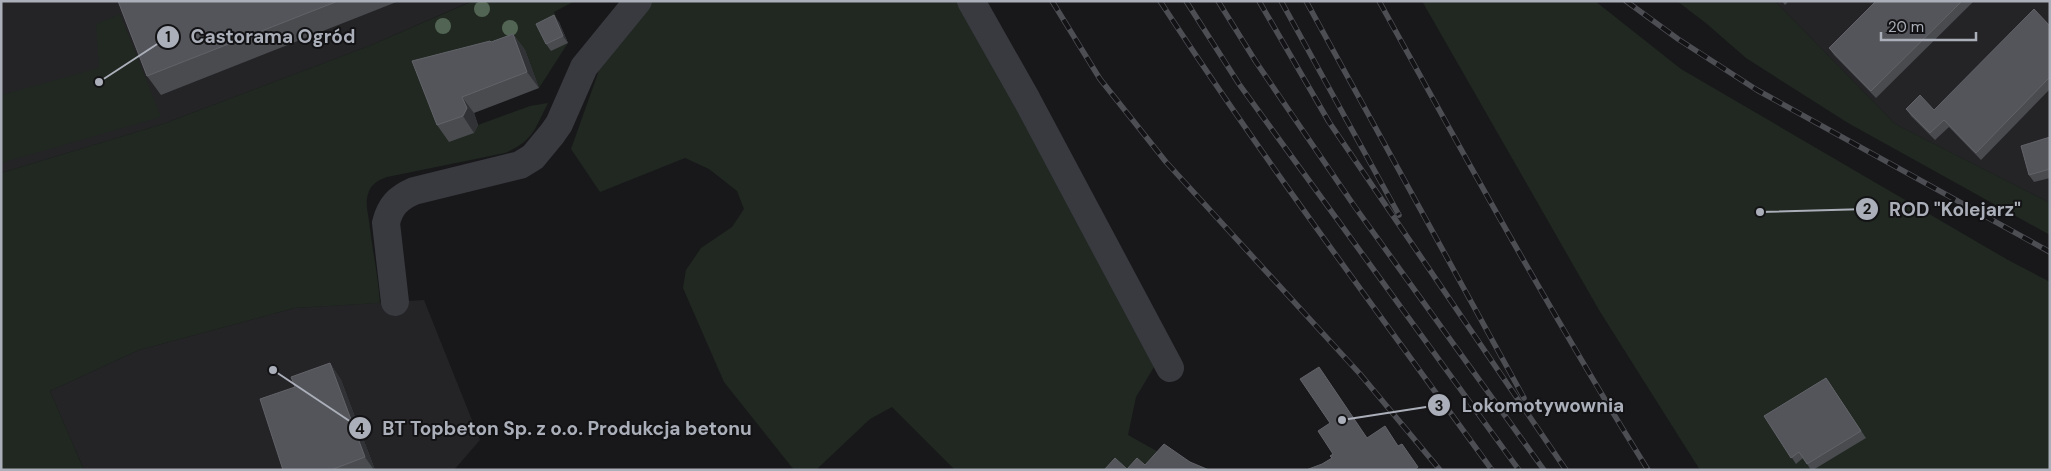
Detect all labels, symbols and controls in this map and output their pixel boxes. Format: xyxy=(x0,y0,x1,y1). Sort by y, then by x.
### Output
scale bar xyxy=(1881,10,1976,42)
text: 20 m xyxy=(1888,17,1924,37)
callout: Castorama Ogród xyxy=(155,20,365,54)
text: Castorama Ogród xyxy=(191,24,355,49)
text: 1 xyxy=(165,27,171,47)
callout: ROD "Kolejarz" xyxy=(1854,192,2031,226)
text: ROD "Kolejarz" xyxy=(1889,197,2021,222)
text: 2 xyxy=(1863,199,1872,219)
callout: Lokomotywownia xyxy=(1426,388,1634,422)
text: Lokomotywownia xyxy=(1462,393,1624,418)
text: 3 xyxy=(1434,396,1444,416)
callout: BT Topbeton Sp. z o.o. Produkcja betonu xyxy=(347,411,762,445)
text: BT Topbeton Sp. z o.o. Produkcja betonu xyxy=(382,416,752,441)
text: 4 xyxy=(355,419,365,439)

